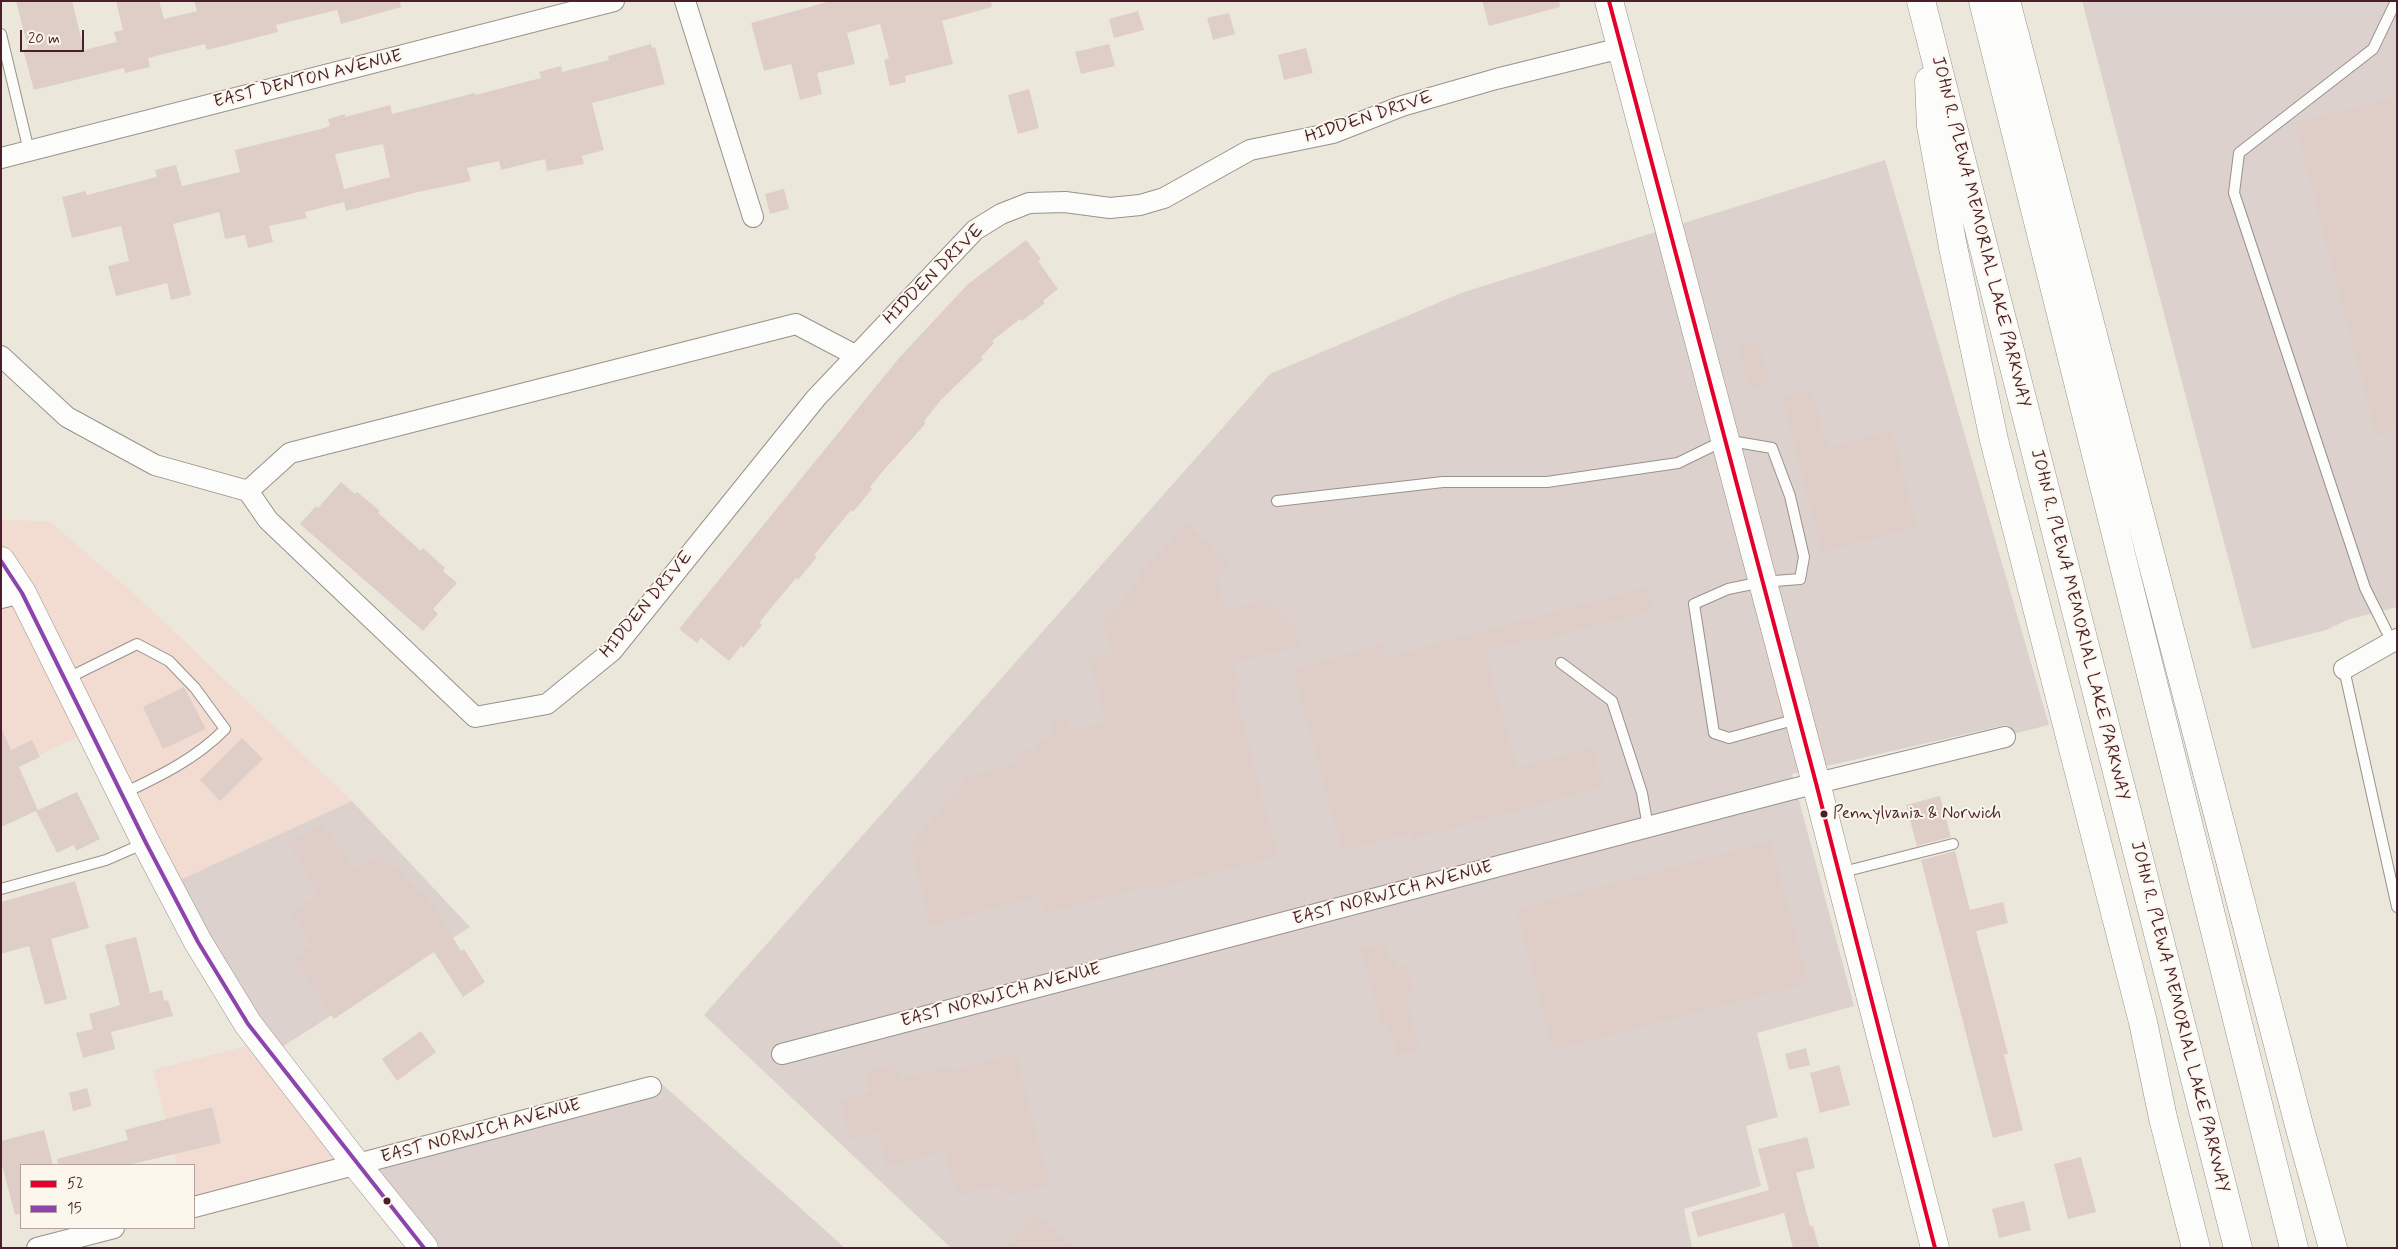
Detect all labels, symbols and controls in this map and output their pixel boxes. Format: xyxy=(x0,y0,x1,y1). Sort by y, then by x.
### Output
scale bar xyxy=(22,20,86,52)
text: 20 m xyxy=(28,29,60,49)
street label: EAST DENTON AVENUE xyxy=(211,46,405,114)
street label: JOHN R. PLEWA MEMORIAL LAKE PARKWAY xyxy=(1926,54,2034,410)
street label: HIDDEN DRIVE xyxy=(1302,87,1436,149)
street label: HIDDEN DRIVE xyxy=(879,220,989,330)
street label: JOHN R. PLEWA MEMORIAL LAKE PARKWAY xyxy=(2025,447,2133,803)
street label: HIDDEN DRIVE xyxy=(596,547,698,663)
place label: Pennylvania & Norwich xyxy=(1833,804,2001,824)
marker: Pennylvania & Norwich xyxy=(1819,809,1829,819)
street label: JOHN R. PLEWA MEMORIAL LAKE PARKWAY xyxy=(2125,839,2233,1195)
street label: EAST NORWICH AVENUE xyxy=(1291,857,1495,931)
street label: EAST NORWICH AVENUE xyxy=(899,959,1103,1033)
street label: EAST NORWICH AVENUE xyxy=(379,1095,583,1169)
legend xyxy=(20,1164,195,1229)
text: 52 xyxy=(67,1174,84,1194)
unlabelled marker xyxy=(382,1196,392,1206)
text: 15 xyxy=(67,1199,82,1219)

